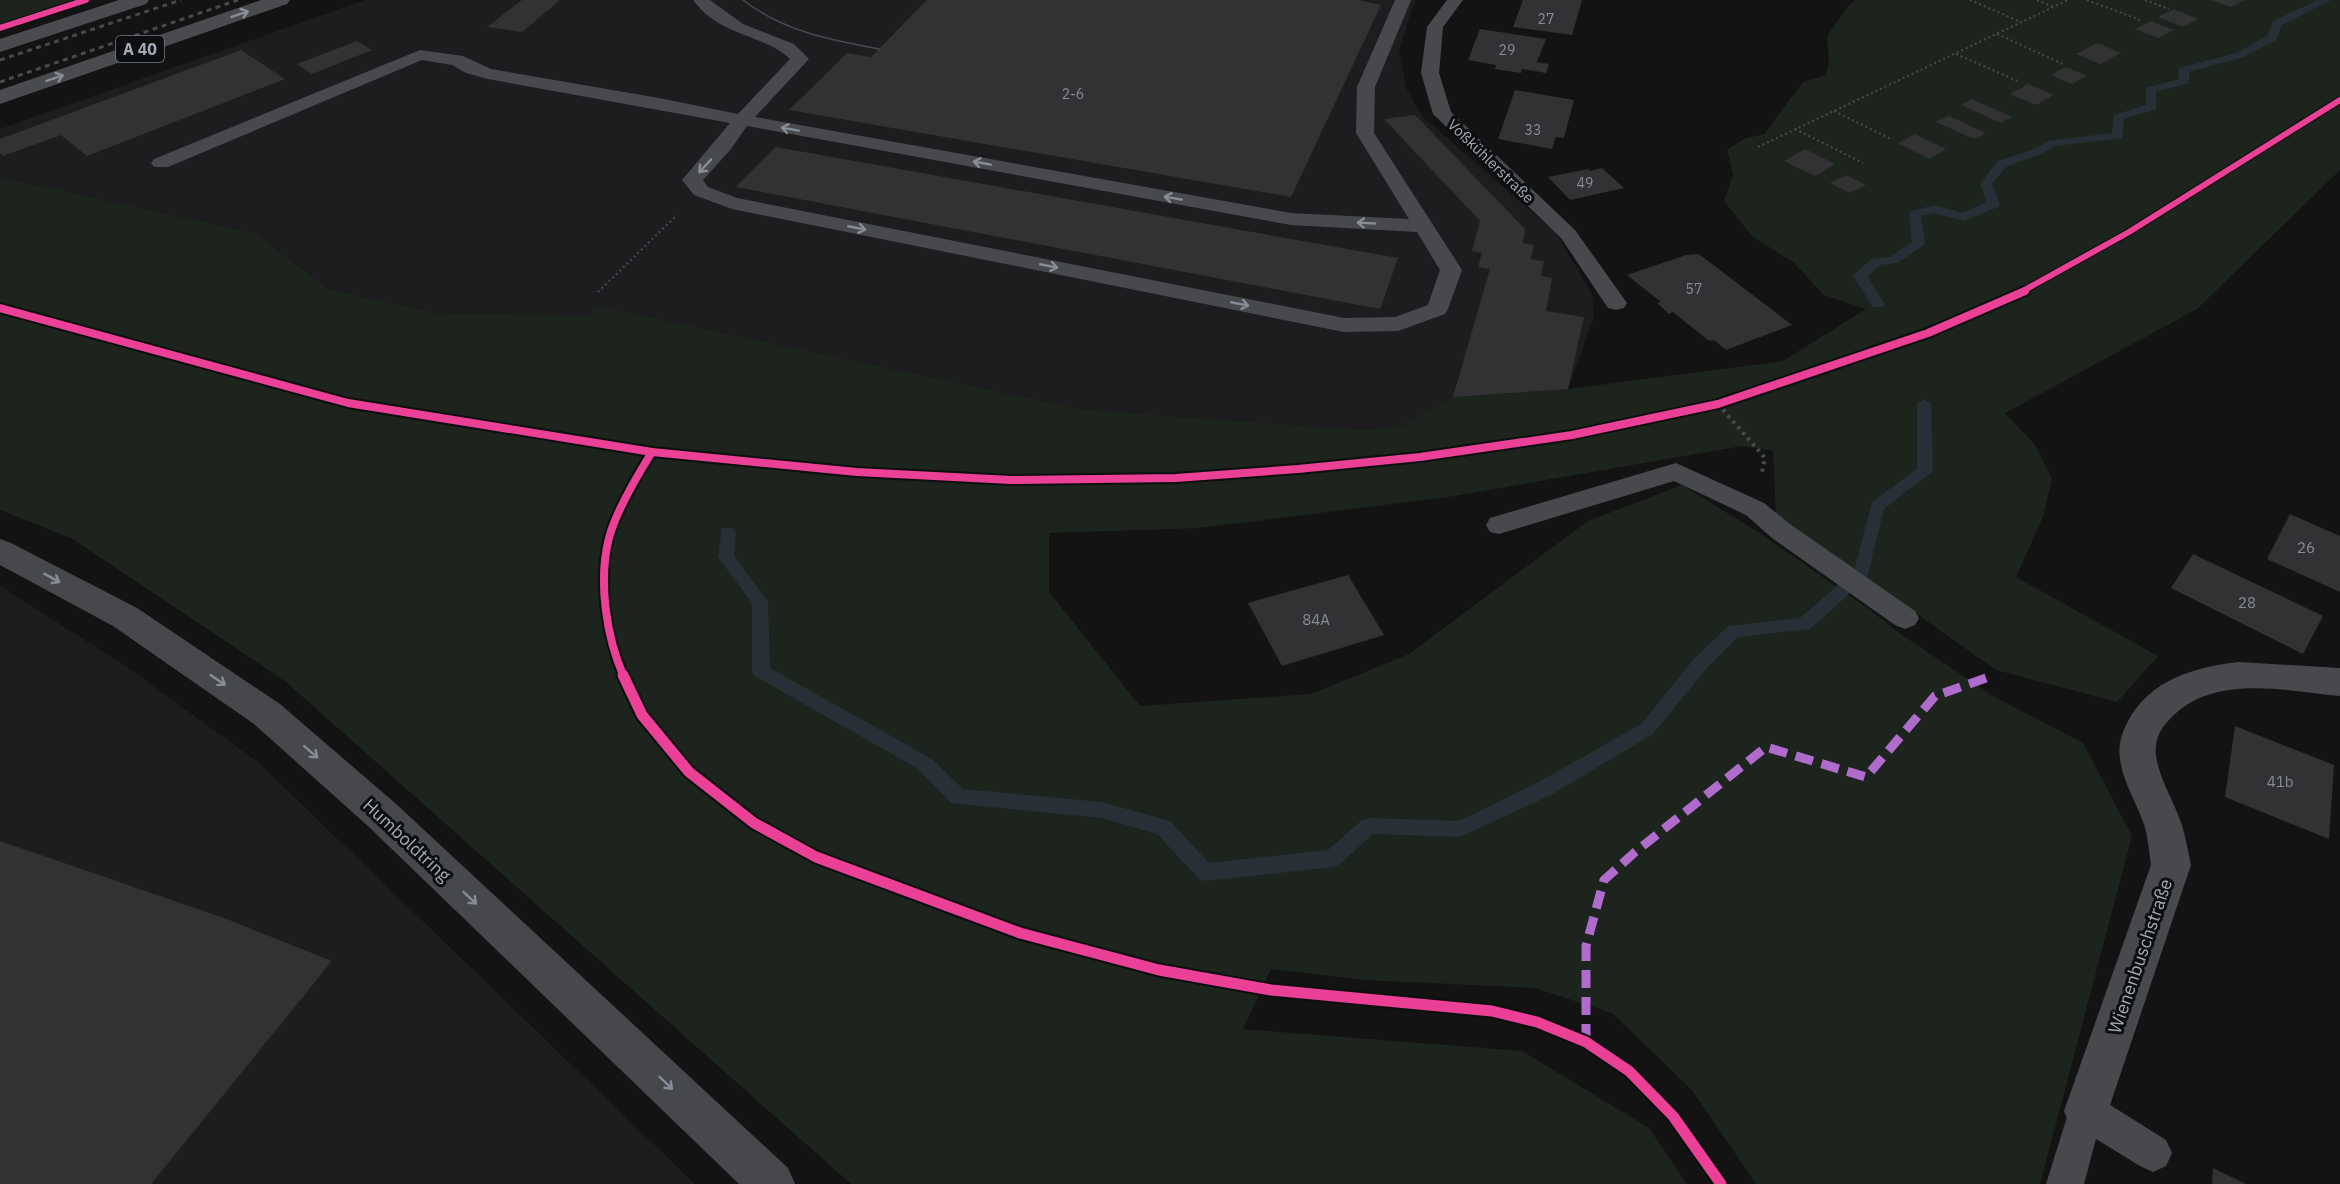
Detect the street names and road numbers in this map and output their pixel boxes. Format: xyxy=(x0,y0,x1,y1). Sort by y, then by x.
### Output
road number: A 40 xyxy=(116,36,164,62)
street label: Voßkühlerstraße xyxy=(1444,115,1538,207)
street label: Humboldtring xyxy=(358,794,456,887)
street label: Wienenbuschstraße xyxy=(2103,876,2177,1036)

